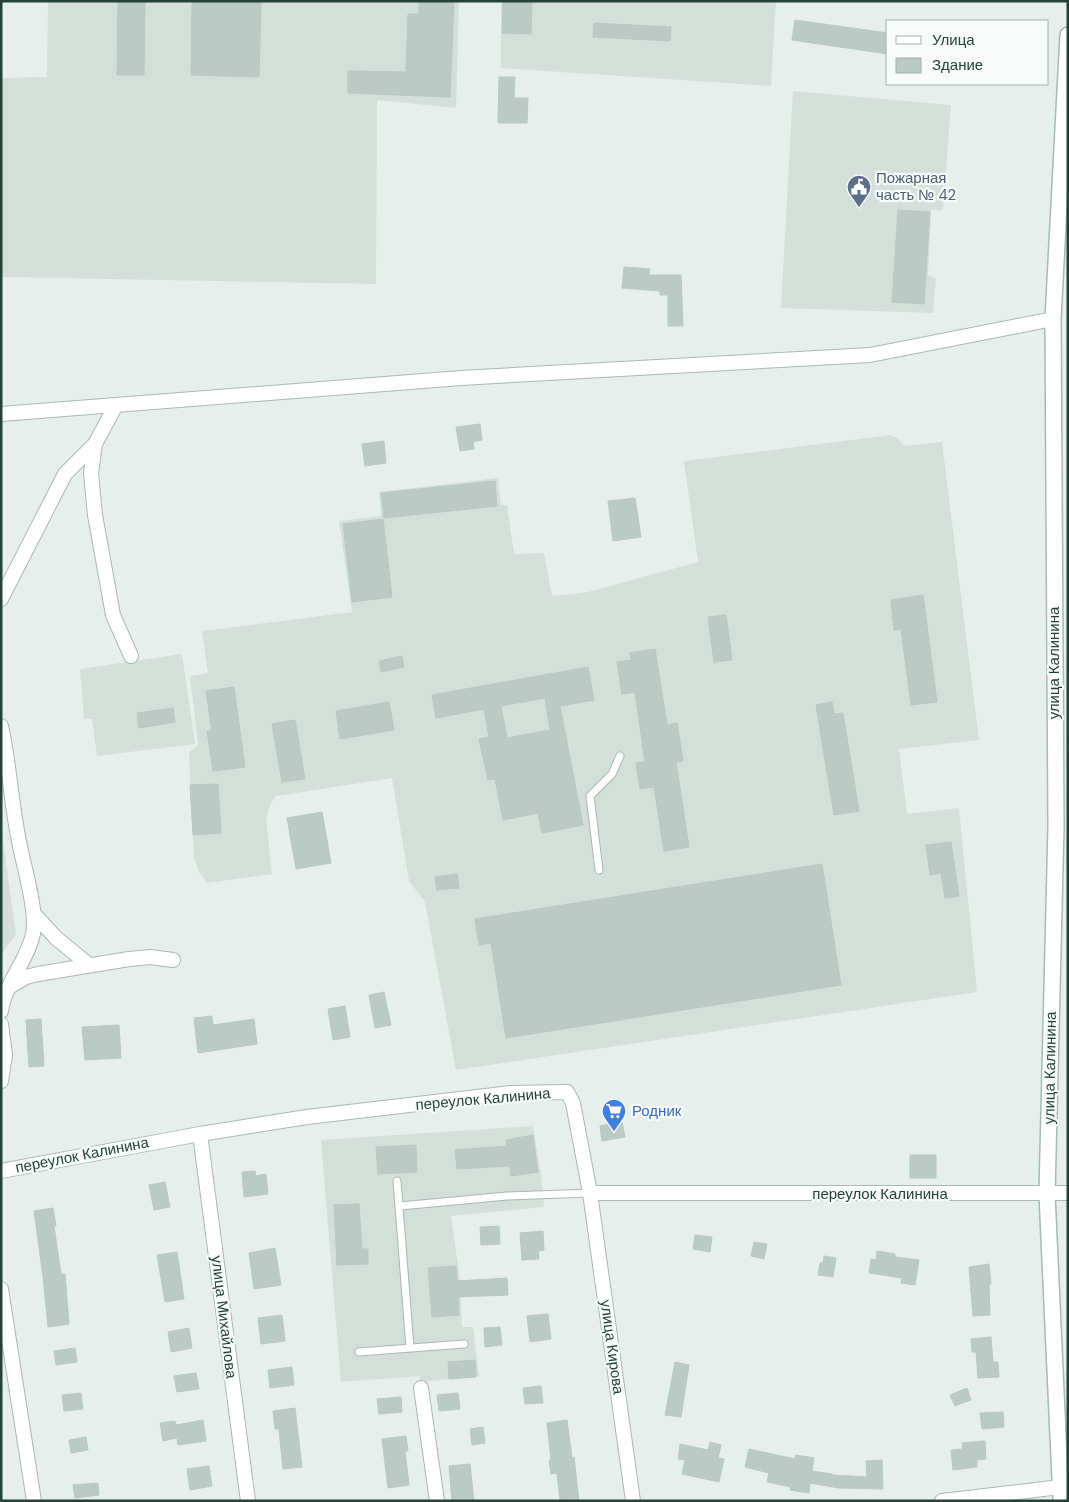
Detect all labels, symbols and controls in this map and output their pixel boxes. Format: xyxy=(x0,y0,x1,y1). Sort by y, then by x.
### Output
legend xyxy=(886,20,1049,85)
text: Улица xyxy=(932,30,975,50)
text: Здание xyxy=(932,55,983,75)
place label: Пожарная часть № 42 xyxy=(876,168,956,205)
public building icon: Пожарная часть № 42 xyxy=(846,174,872,208)
street label: улица Калинина xyxy=(1044,606,1064,719)
street label: улица Калинина xyxy=(1039,1011,1061,1125)
street label: переулок Калинина xyxy=(415,1083,552,1115)
supermarket icon: Родник xyxy=(601,1098,627,1132)
place label: Родник xyxy=(632,1101,682,1121)
street label: переулок Калинина xyxy=(14,1132,151,1178)
street label: переулок Калинина xyxy=(812,1184,948,1204)
street label: улица Михайлова xyxy=(207,1254,242,1380)
street label: улица Кирова xyxy=(595,1298,629,1396)

